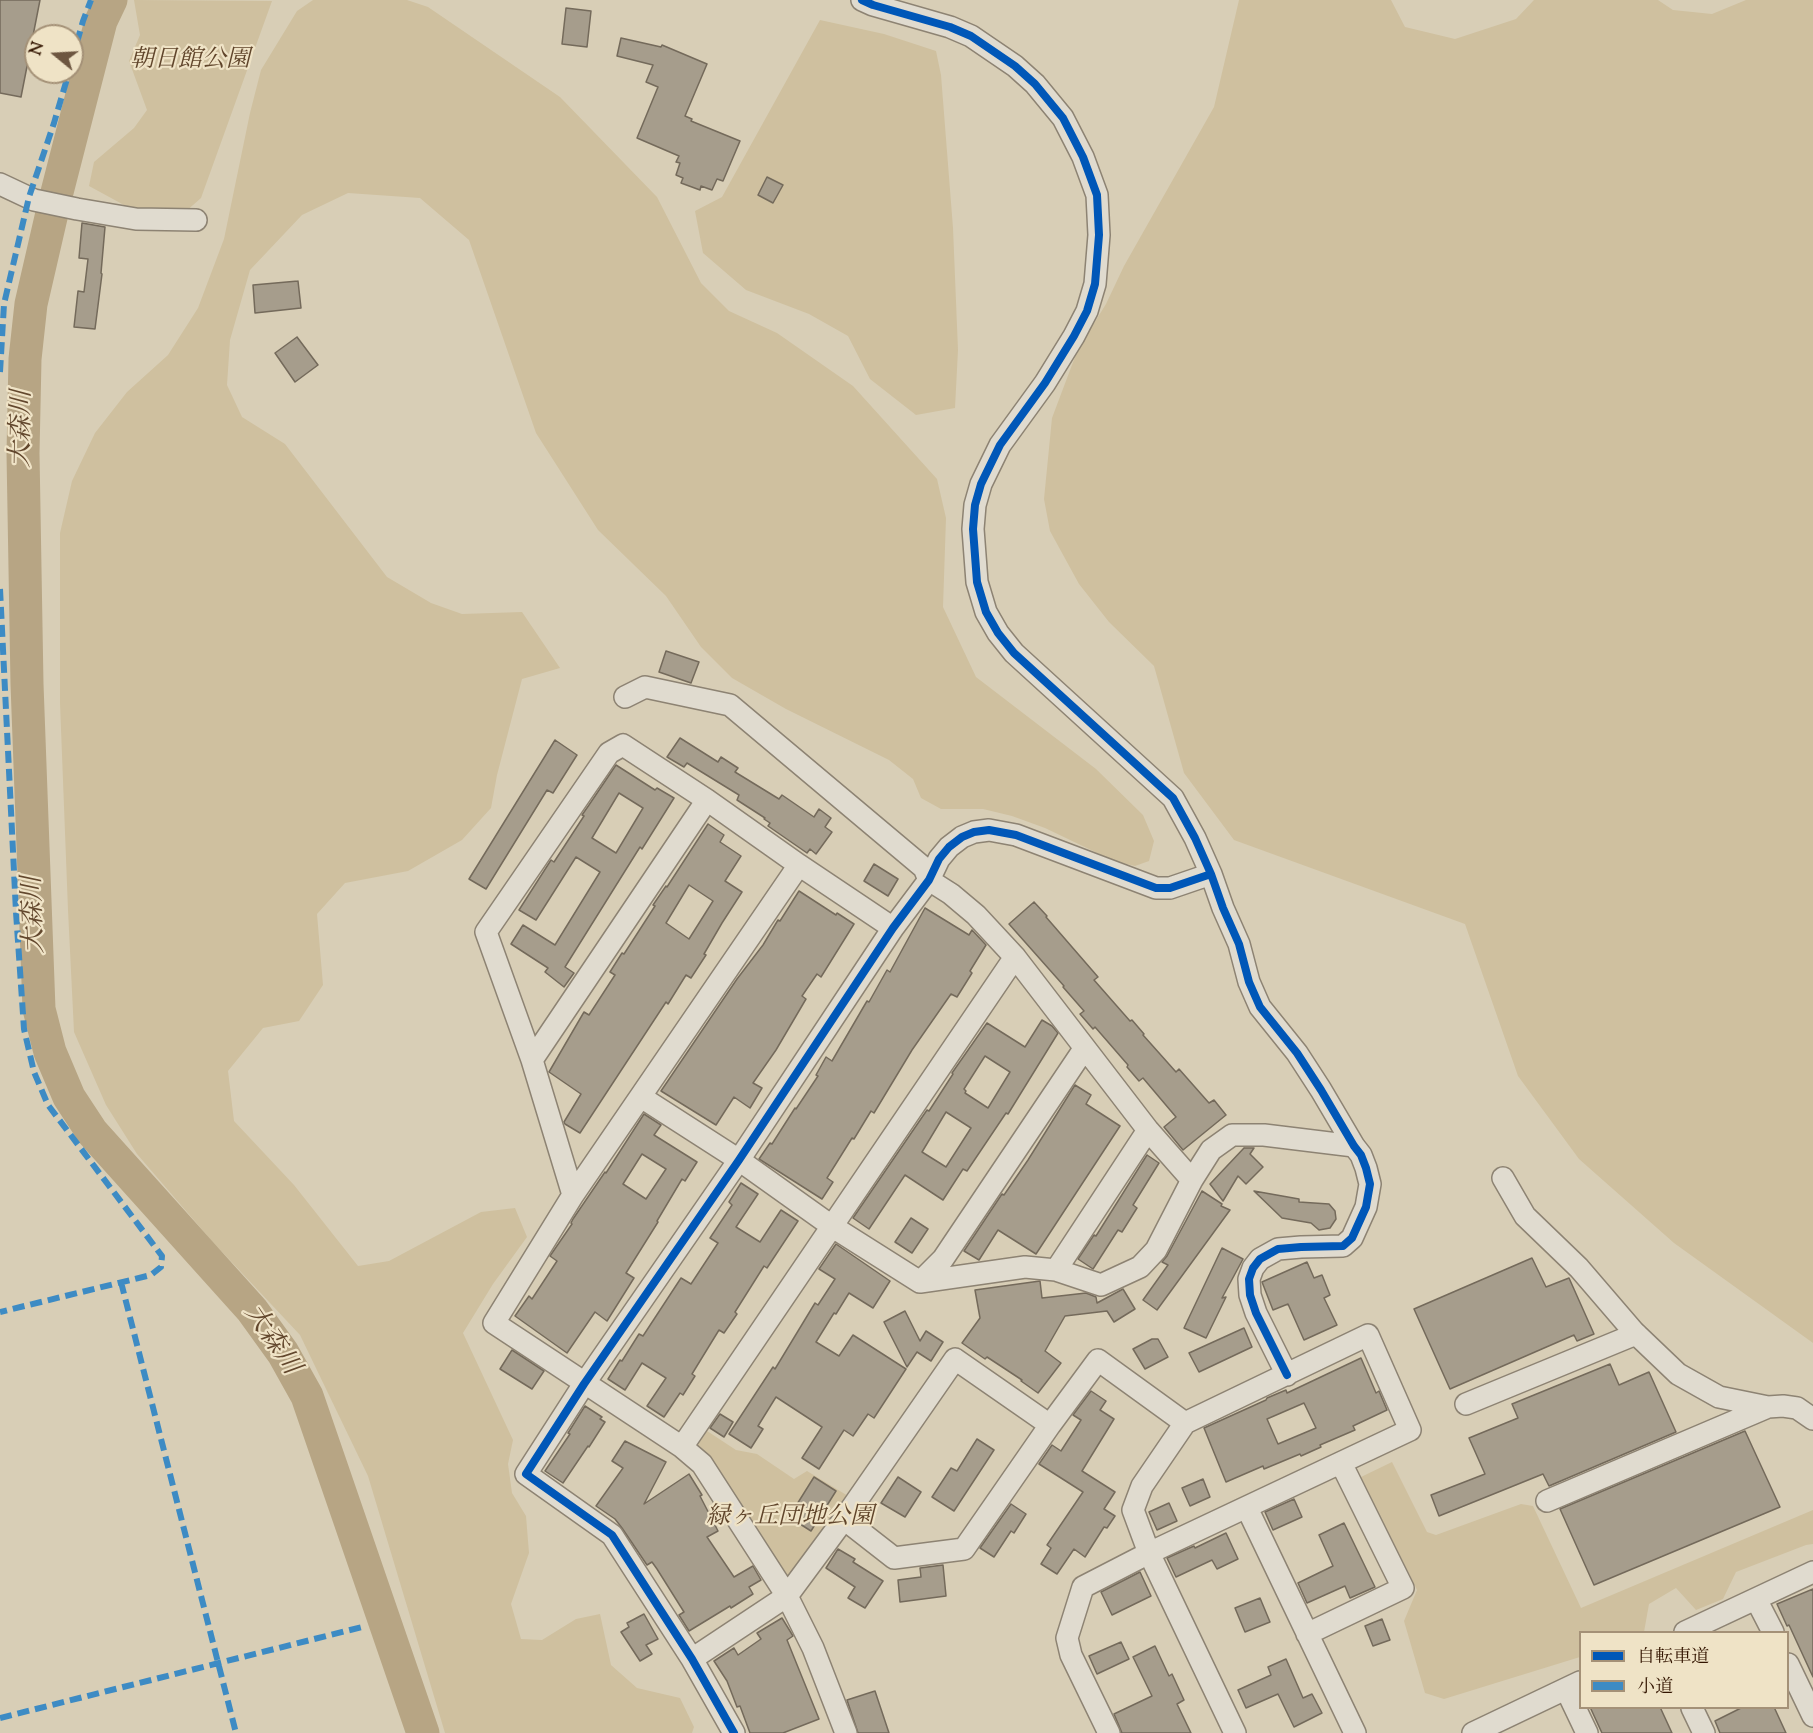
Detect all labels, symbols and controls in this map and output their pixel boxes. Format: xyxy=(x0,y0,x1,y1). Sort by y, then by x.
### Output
north arrow xyxy=(24,24,84,84)
text: N xyxy=(25,39,51,59)
park label: 朝日館公園 xyxy=(130,48,250,76)
water label: 大森川 xyxy=(8,390,40,468)
water label: 大森川 xyxy=(19,875,53,955)
water label: 大森川 xyxy=(235,1300,305,1382)
park label: 緑ヶ丘団地公園 xyxy=(706,1505,874,1533)
legend xyxy=(1579,1631,1789,1709)
text: 自転車道 xyxy=(1637,1645,1709,1671)
text: 小道 xyxy=(1637,1675,1673,1701)

